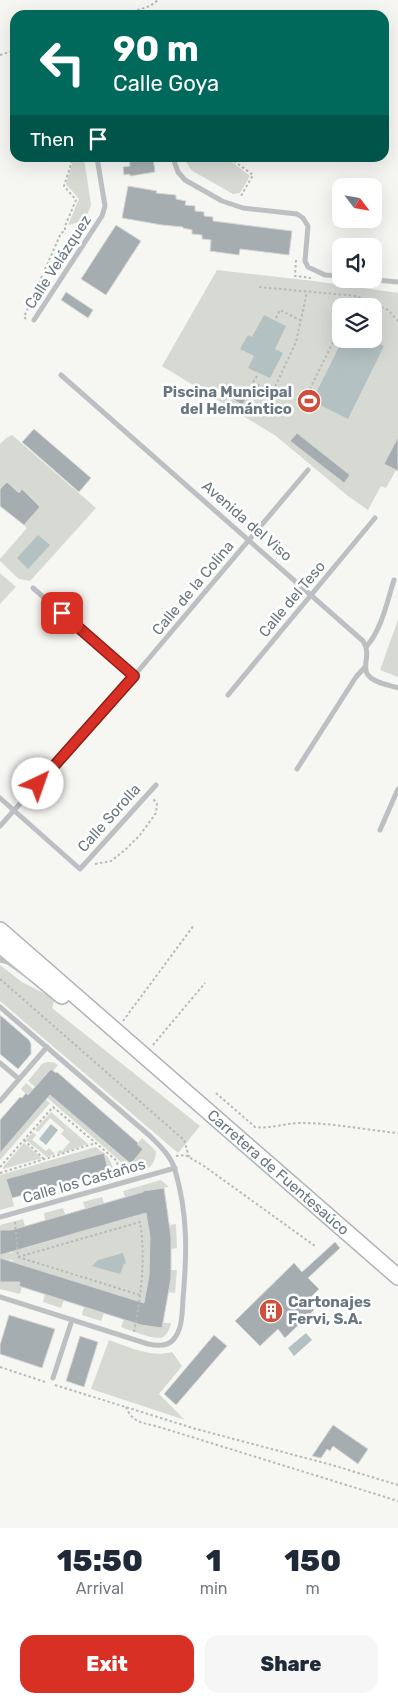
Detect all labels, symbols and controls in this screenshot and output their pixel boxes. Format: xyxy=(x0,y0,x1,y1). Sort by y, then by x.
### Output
text: 90 m xyxy=(113,28,199,70)
icon: left xyxy=(30,30,95,95)
text: Calle Goya xyxy=(113,70,219,97)
icon: arrive xyxy=(84,125,112,153)
text: Then xyxy=(30,128,74,151)
north arrow xyxy=(332,178,382,228)
map controls xyxy=(332,178,382,348)
street label: Calle Velázquez xyxy=(21,211,95,312)
button: sound xyxy=(332,238,382,288)
button: layers xyxy=(332,298,382,348)
place label: Piscina Municipal del Helmántico xyxy=(163,383,292,418)
sports icon: Piscina Municipal del Helmántico xyxy=(296,388,322,414)
street label: Avenida del Viso xyxy=(198,477,296,565)
street label: Calle de la Colina xyxy=(148,537,238,639)
street label: Calle del Teso xyxy=(255,557,329,641)
pin xyxy=(41,592,83,634)
icon: arrive xyxy=(48,599,76,627)
position arrow xyxy=(11,757,63,809)
street label: Calle Sorolla xyxy=(74,780,144,856)
street label: Carretera de Fuentesaúco xyxy=(204,1106,353,1239)
street label: Calle los Castaños xyxy=(21,1155,148,1207)
place label: Cartonajes Fervi, S.A. xyxy=(288,1293,371,1328)
building icon: Cartonajes Fervi, S.A. xyxy=(258,1298,284,1324)
text: 15:50 xyxy=(57,1543,143,1579)
text: 1 xyxy=(206,1543,222,1579)
text: 150 xyxy=(284,1543,341,1579)
text: Arrival xyxy=(76,1579,124,1598)
text: min xyxy=(200,1579,228,1598)
text: m xyxy=(306,1579,320,1598)
button: Exit xyxy=(20,1635,194,1693)
button: Share xyxy=(204,1635,378,1693)

